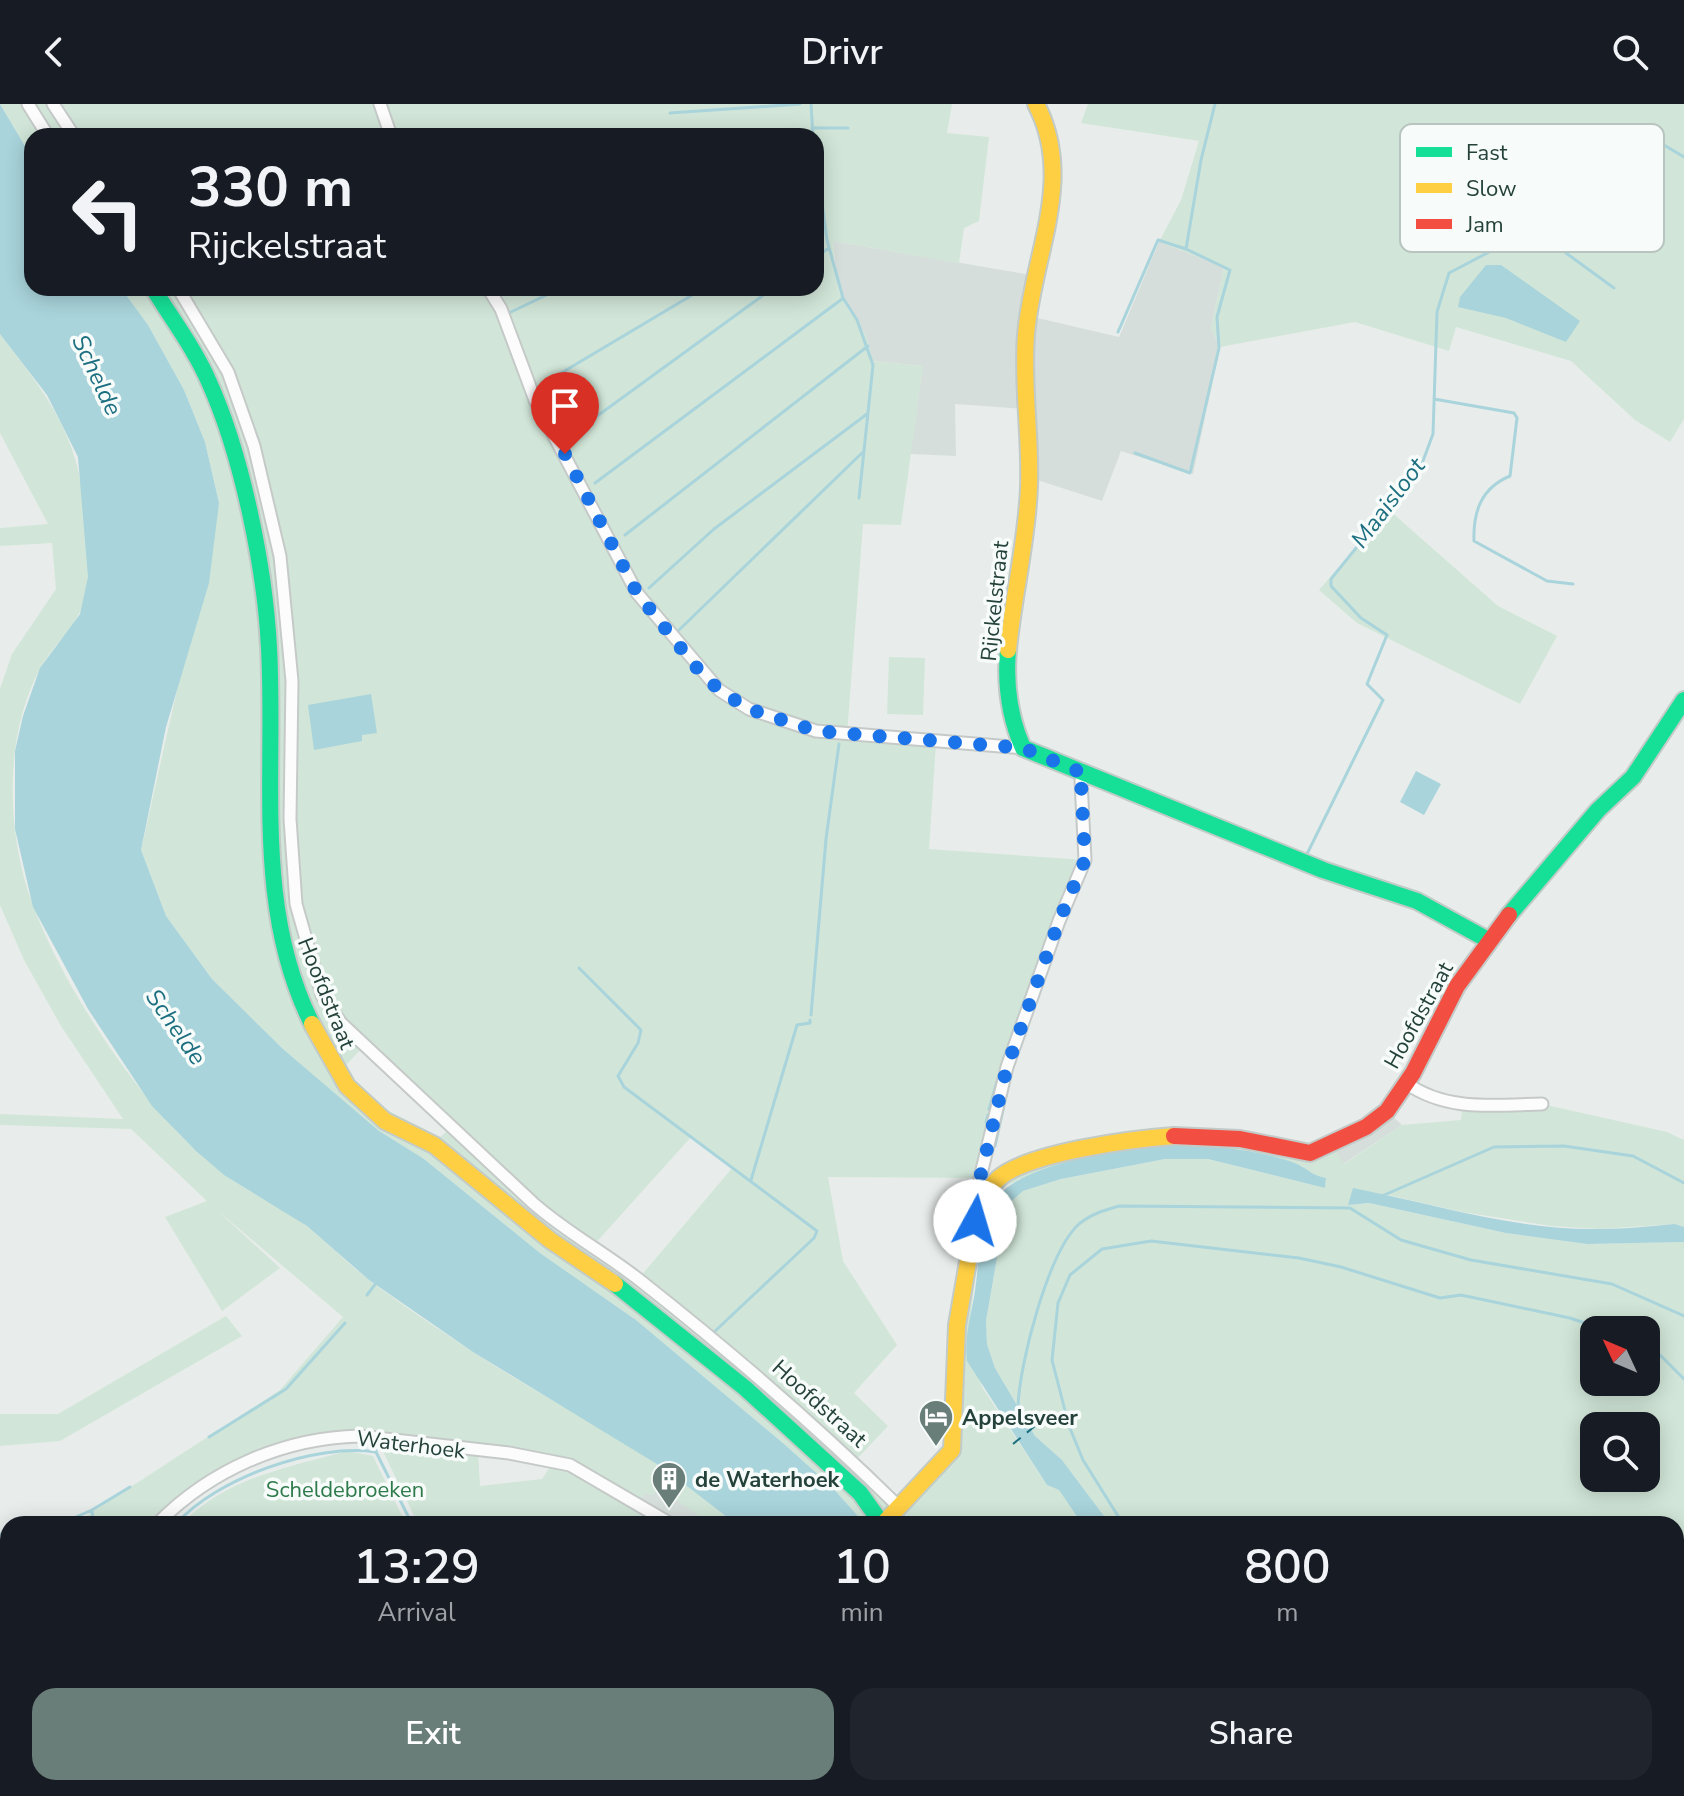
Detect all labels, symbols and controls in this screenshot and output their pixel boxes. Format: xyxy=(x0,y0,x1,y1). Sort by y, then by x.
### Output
text: Drivr xyxy=(801,28,883,77)
icon: back xyxy=(32,30,76,74)
icon: search xyxy=(1608,30,1652,74)
legend xyxy=(1400,124,1664,252)
text: Fast xyxy=(1466,138,1508,168)
text: 330 m xyxy=(188,149,353,226)
icon: left xyxy=(56,160,160,264)
text: Slow xyxy=(1466,174,1517,204)
text: Jam xyxy=(1465,210,1504,240)
text: Rijckelstraat xyxy=(188,222,386,271)
water label: Schelde xyxy=(64,329,130,421)
pin xyxy=(531,372,599,454)
icon: arrive xyxy=(543,384,587,428)
water label: Maaisloot xyxy=(1344,451,1433,555)
street label: Rijckelstraat xyxy=(974,539,1016,663)
street label: Hoofdstraat xyxy=(290,933,362,1054)
street label: Hoofdstraat xyxy=(1377,956,1461,1074)
water label: Schelde xyxy=(138,983,214,1072)
position arrow xyxy=(933,1179,1017,1263)
north arrow xyxy=(1580,1316,1660,1396)
map controls xyxy=(1580,1316,1660,1492)
street label: Hoofdstraat xyxy=(765,1353,873,1455)
hotel icon: Appelsveer xyxy=(917,1398,955,1448)
place label: Appelsveer xyxy=(962,1403,1078,1433)
button: search xyxy=(1580,1412,1660,1492)
street label: Waterhoek xyxy=(355,1423,468,1467)
building icon: de Waterhoek xyxy=(650,1460,688,1510)
place label: de Waterhoek xyxy=(695,1465,841,1495)
park label: Scheldebroeken xyxy=(266,1475,424,1505)
text: 13:29 xyxy=(353,1534,480,1600)
text: 10 xyxy=(833,1534,891,1600)
text: 800 xyxy=(1244,1534,1331,1600)
text: Arrival xyxy=(378,1595,456,1630)
text: min xyxy=(841,1595,884,1630)
text: m xyxy=(1276,1595,1299,1630)
button: Exit xyxy=(32,1688,834,1780)
button: Share xyxy=(850,1688,1652,1780)

